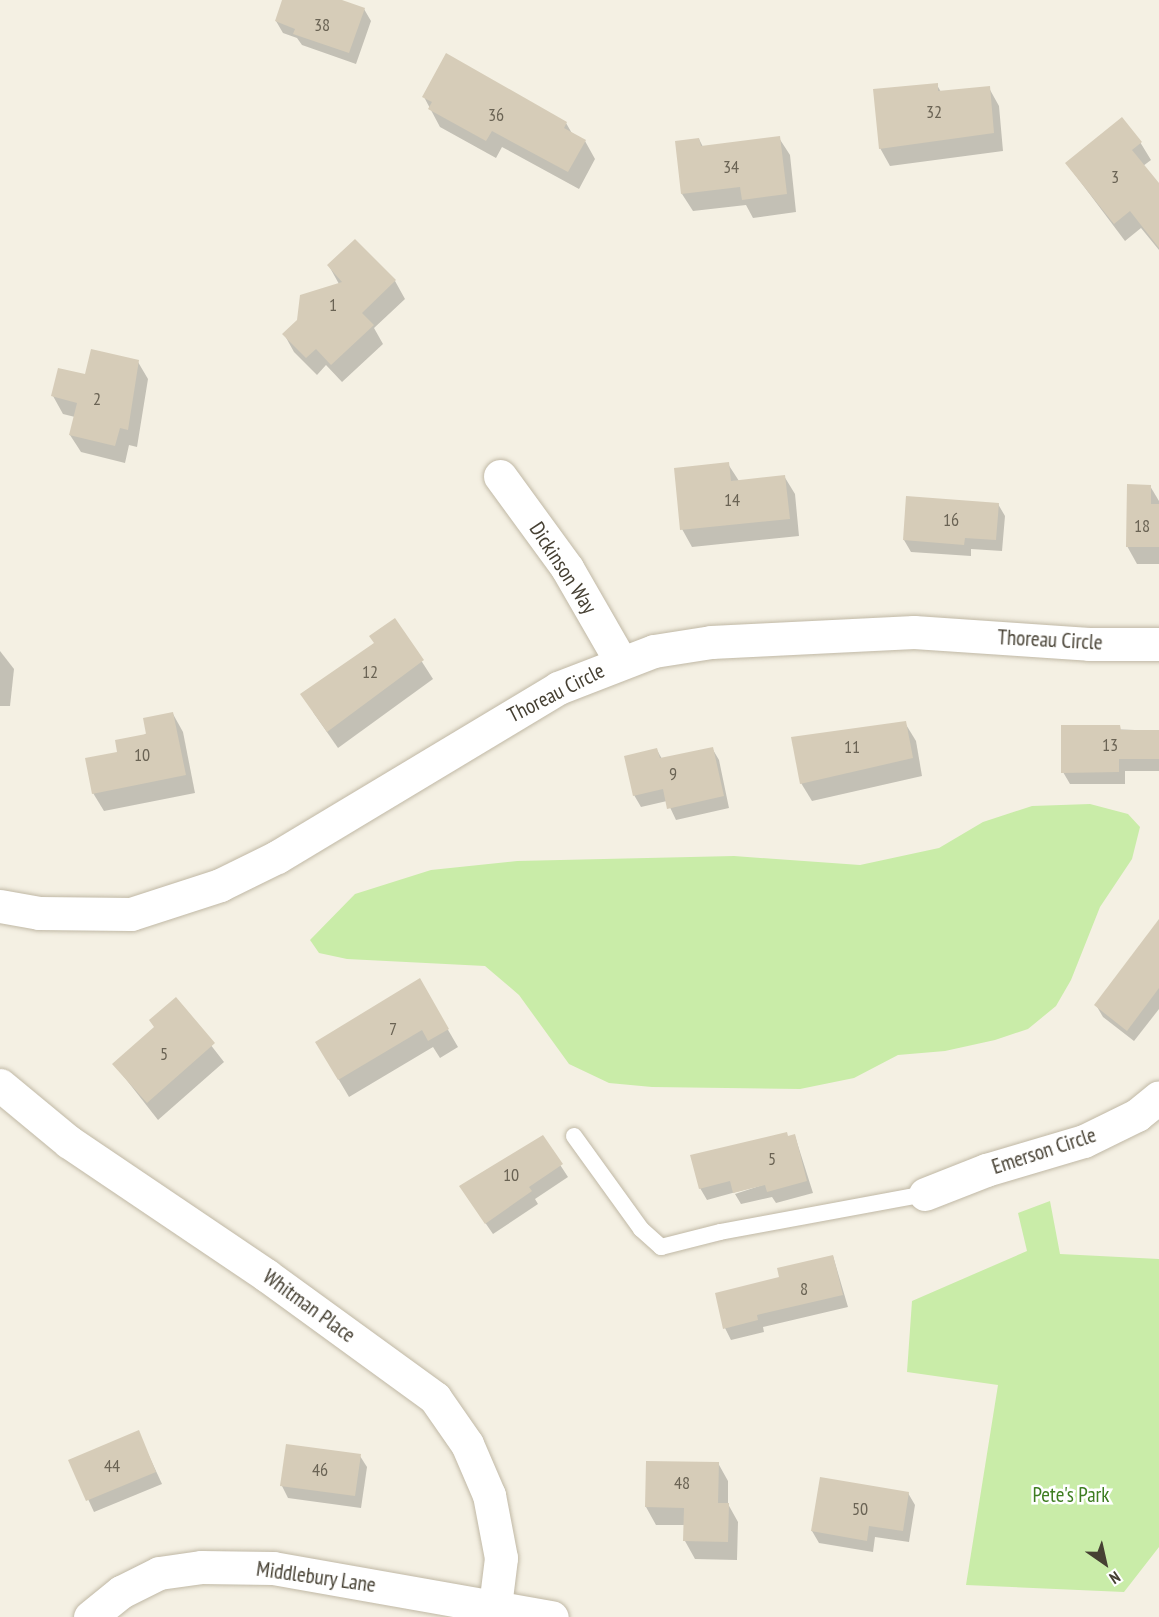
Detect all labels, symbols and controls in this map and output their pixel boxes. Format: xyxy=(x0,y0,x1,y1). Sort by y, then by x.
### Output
house number: 38 xyxy=(314,14,330,36)
house number: 32 xyxy=(926,101,942,123)
house number: 36 xyxy=(488,104,504,126)
house number: 34 xyxy=(723,156,739,178)
house number: 3 xyxy=(1111,166,1119,188)
house number: 1 xyxy=(329,294,337,316)
house number: 2 xyxy=(93,388,101,410)
house number: 14 xyxy=(724,489,740,511)
house number: 16 xyxy=(943,509,959,531)
house number: 18 xyxy=(1134,515,1150,537)
street label: Dickinson Way xyxy=(524,517,602,619)
street label: Thoreau Circle xyxy=(997,625,1103,655)
street label: Thoreau Circle xyxy=(503,658,609,728)
house number: 12 xyxy=(362,661,378,683)
house number: 13 xyxy=(1102,734,1118,756)
house number: 11 xyxy=(844,736,860,758)
house number: 10 xyxy=(134,744,150,766)
house number: 9 xyxy=(669,763,677,785)
house number: 7 xyxy=(389,1018,397,1040)
house number: 5 xyxy=(160,1043,168,1065)
street label: Emerson Circle xyxy=(989,1122,1099,1180)
house number: 5 xyxy=(768,1148,776,1170)
house number: 10 xyxy=(503,1164,519,1186)
street label: Whitman Place xyxy=(258,1264,360,1348)
house number: 8 xyxy=(800,1278,808,1300)
house number: 44 xyxy=(104,1455,120,1477)
house number: 46 xyxy=(312,1459,328,1481)
house number: 48 xyxy=(674,1472,690,1494)
park label: Pete's Park xyxy=(1032,1482,1110,1508)
house number: 50 xyxy=(852,1498,868,1520)
north arrow xyxy=(1075,1533,1135,1593)
street label: Middlebury Lane xyxy=(254,1556,378,1598)
text: N xyxy=(1106,1567,1124,1589)

